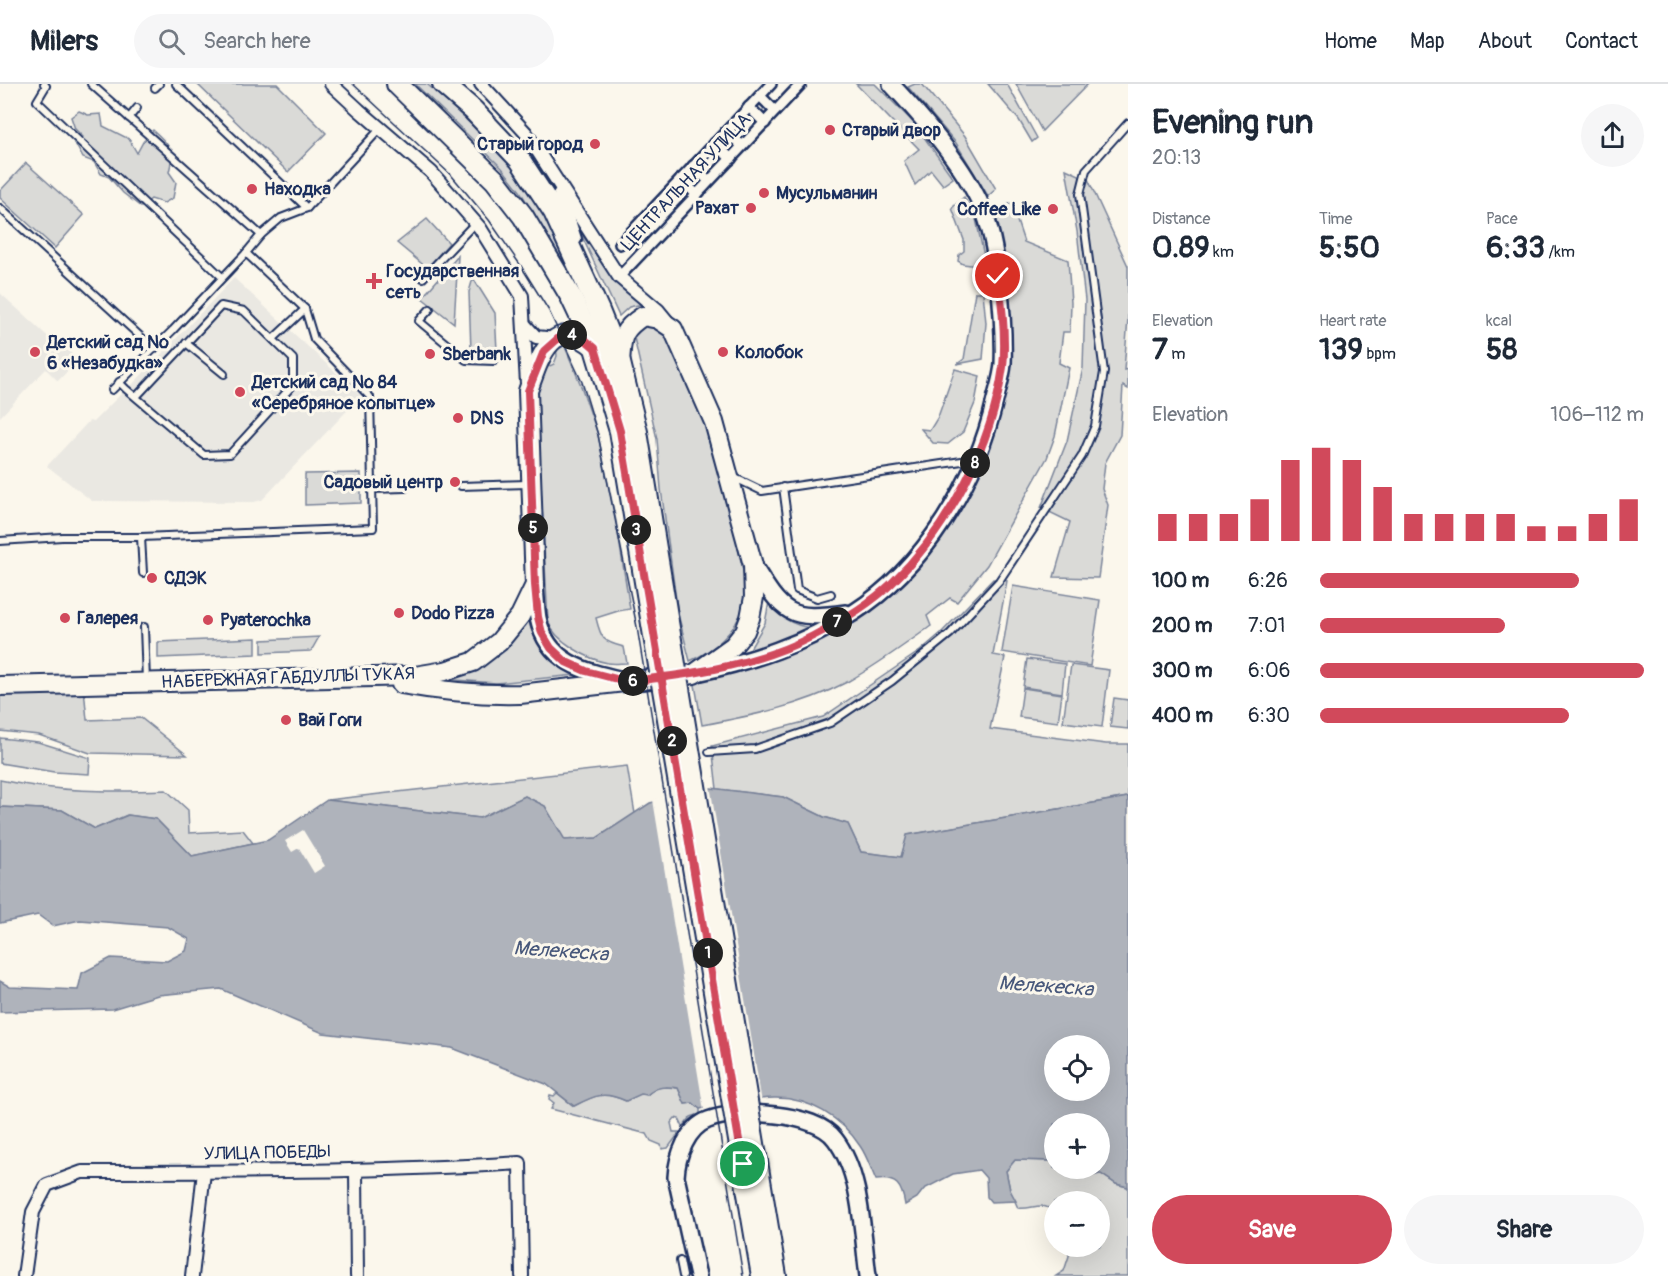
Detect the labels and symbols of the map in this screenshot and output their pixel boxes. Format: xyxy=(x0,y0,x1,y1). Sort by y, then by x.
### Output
street label: ЦЕНТРАЛЬНАЯ УЛИЦА xyxy=(616,108,756,256)
place label: Старый двор xyxy=(842,119,941,142)
marker: Старый двор xyxy=(823,123,837,137)
place label: Старый город xyxy=(477,133,583,156)
marker: Старый город xyxy=(588,137,602,151)
place label: Находка xyxy=(264,178,332,201)
marker: Находка xyxy=(245,182,259,196)
place label: Мусульманин xyxy=(776,182,877,205)
marker: Мусульманин xyxy=(757,186,771,200)
place label: Рахат xyxy=(695,197,740,220)
place label: Coffee Like xyxy=(957,198,1042,221)
marker: Рахат xyxy=(744,201,758,215)
marker: Coffee Like xyxy=(1046,202,1060,216)
pin xyxy=(972,250,1023,301)
place label: Государственная сеть xyxy=(385,260,519,304)
marker: Государственная сеть xyxy=(367,274,381,288)
pin: 4 xyxy=(557,320,587,350)
place label: Детский сад № 6 «Незабудка» xyxy=(46,331,169,375)
place label: Колобок xyxy=(735,341,803,364)
place label: Sberbank xyxy=(442,343,511,366)
marker: Детский сад № 6 «Незабудка» xyxy=(28,345,42,359)
marker: Колобок xyxy=(716,345,730,359)
marker: Sberbank xyxy=(423,347,437,361)
place label: Детский сад № 84 «Серебряное копытце» xyxy=(251,371,436,415)
marker: Детский сад № 84 «Серебряное копытце» xyxy=(233,385,247,399)
place label: DNS xyxy=(470,407,504,430)
marker: DNS xyxy=(451,411,465,425)
pin: 8 xyxy=(960,448,990,478)
place label: Садовый центр xyxy=(323,471,443,494)
marker: Садовый центр xyxy=(448,475,462,489)
pin: 5 xyxy=(518,513,548,543)
pin: 3 xyxy=(621,515,651,545)
place label: СДЭК xyxy=(164,567,207,590)
marker: СДЭК xyxy=(145,571,159,585)
place label: Dodo Pizza xyxy=(411,602,495,625)
marker: Dodo Pizza xyxy=(392,606,406,620)
place label: Галерея xyxy=(77,607,138,630)
pin: 7 xyxy=(822,607,852,637)
place label: Pyaterochka xyxy=(220,609,311,632)
marker: Галерея xyxy=(58,611,72,625)
marker: Pyaterochka xyxy=(201,613,215,627)
street label: НАБЕРЕЖНАЯ ГАБДУЛЛЫ ТУКАЯ xyxy=(161,662,415,694)
pin: 6 xyxy=(618,666,648,696)
place label: Вай Гоги xyxy=(298,709,362,732)
marker: Вай Гоги xyxy=(279,713,293,727)
pin: 2 xyxy=(657,726,687,756)
water label: Мелекеска xyxy=(513,935,611,967)
pin: 1 xyxy=(693,938,723,968)
water label: Мелекеска xyxy=(998,970,1096,1002)
pin xyxy=(717,1138,768,1189)
street label: УЛИЦА ПОБЕДЫ xyxy=(203,1140,331,1166)

